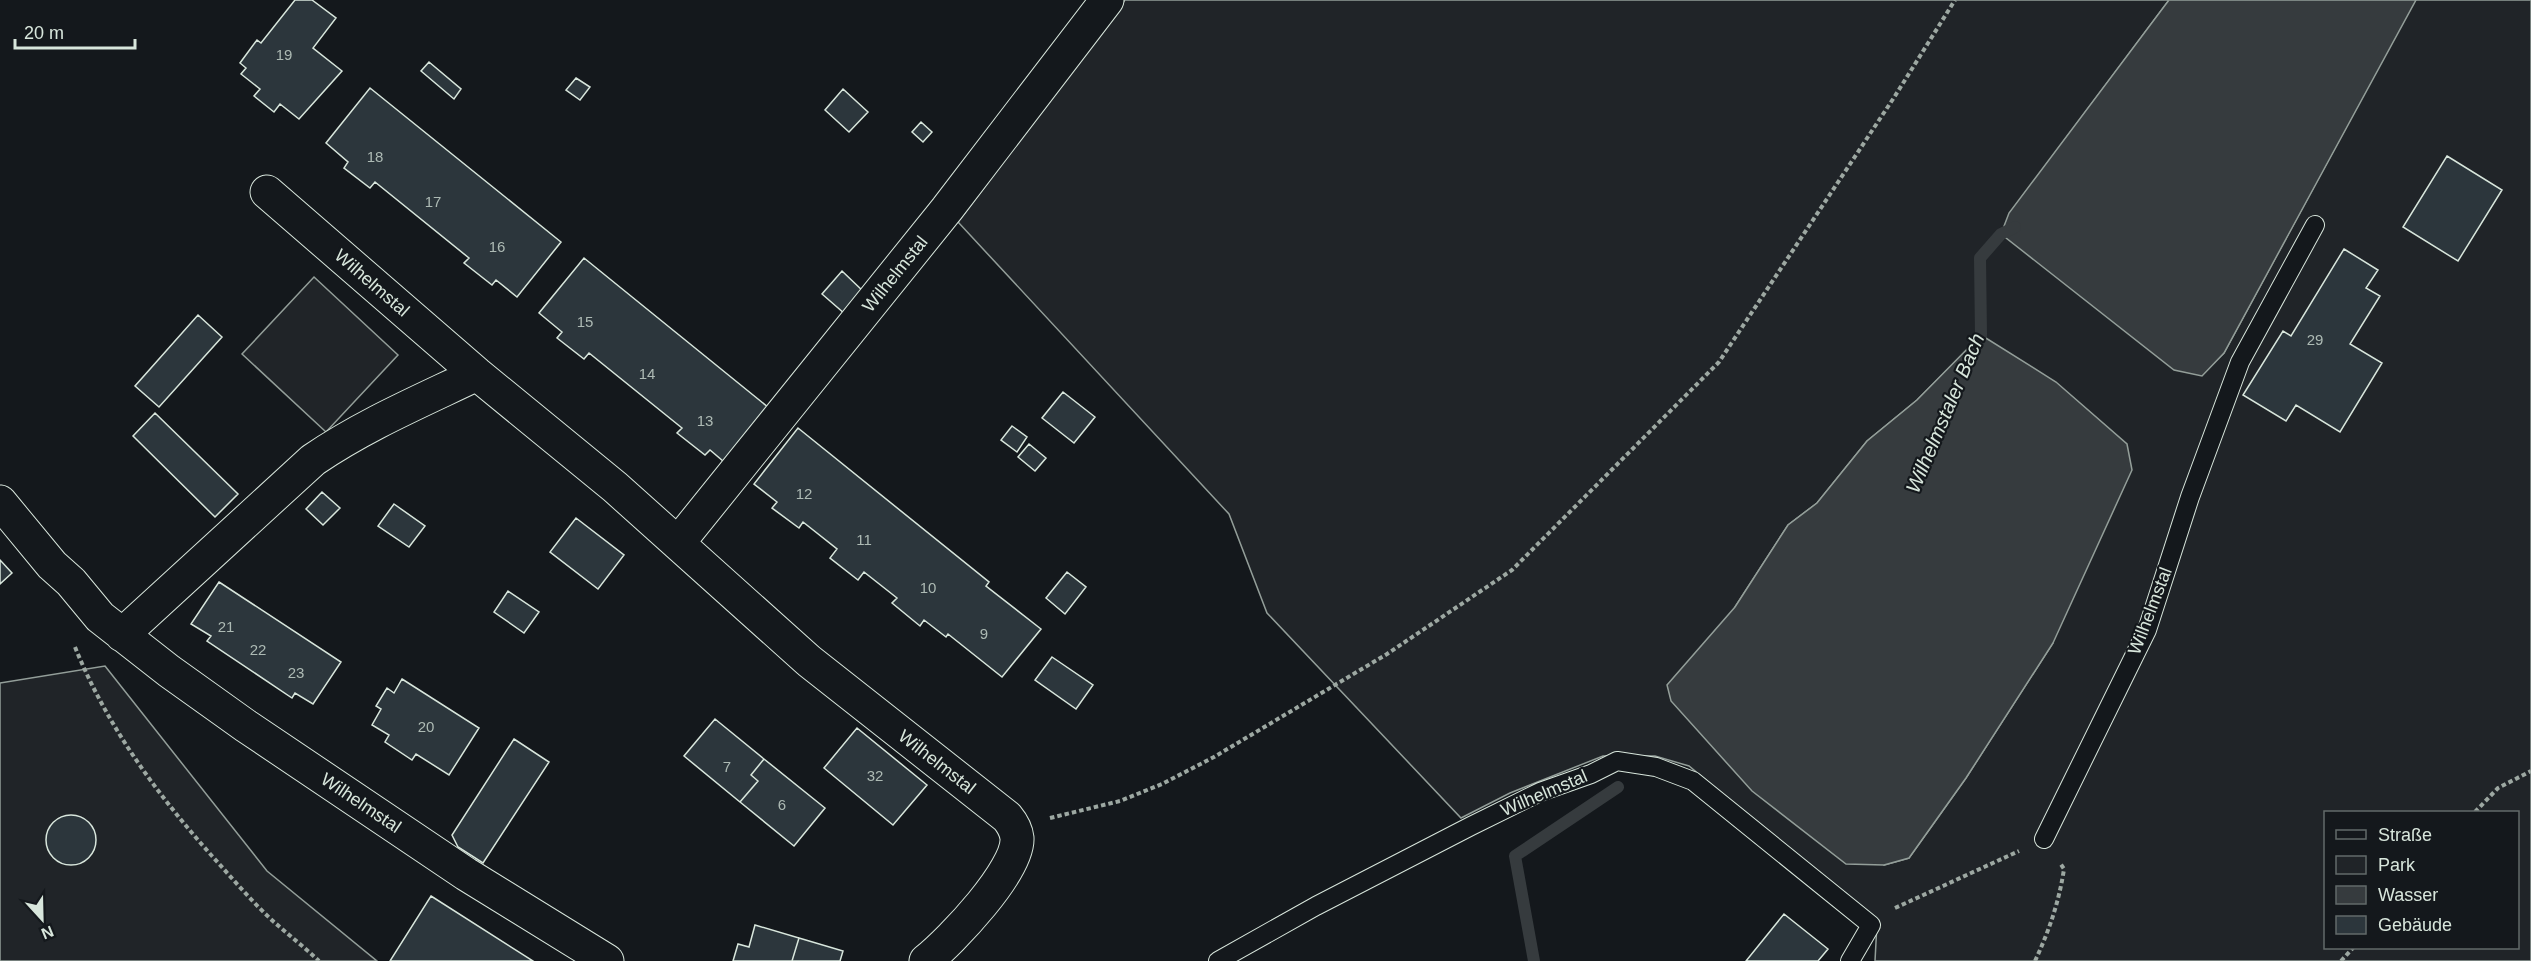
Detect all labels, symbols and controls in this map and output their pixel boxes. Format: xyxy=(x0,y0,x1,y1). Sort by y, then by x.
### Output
scale bar xyxy=(15,12,135,50)
text: 20 m xyxy=(24,23,64,43)
house number: 19 xyxy=(276,46,292,63)
house number: 18 xyxy=(367,148,383,165)
house number: 17 xyxy=(425,193,441,210)
street label: Wilhelmstal xyxy=(858,232,932,316)
house number: 16 xyxy=(489,238,505,255)
street label: Wilhelmstal xyxy=(331,245,413,321)
house number: 15 xyxy=(577,313,593,330)
water label: Wilhelmstaler Bach xyxy=(1901,330,1989,496)
house number: 29 xyxy=(2307,331,2323,348)
house number: 14 xyxy=(639,365,655,382)
house number: 13 xyxy=(697,412,713,429)
house number: 12 xyxy=(796,485,812,502)
house number: 11 xyxy=(856,531,872,548)
street label: Wilhelmstal xyxy=(2124,564,2176,658)
house number: 10 xyxy=(920,579,936,596)
house number: 21 xyxy=(218,618,234,635)
house number: 9 xyxy=(980,625,988,642)
house number: 22 xyxy=(250,641,266,658)
house number: 23 xyxy=(288,664,304,681)
house number: 20 xyxy=(418,718,434,735)
street label: Wilhelmstal xyxy=(895,726,979,798)
house number: 7 xyxy=(723,758,731,775)
street label: Wilhelmstal xyxy=(1498,766,1590,820)
house number: 32 xyxy=(867,767,883,784)
street label: Wilhelmstal xyxy=(317,769,405,837)
house number: 6 xyxy=(778,796,786,813)
legend xyxy=(2324,811,2519,949)
text: Straße xyxy=(2378,825,2432,845)
text: Park xyxy=(2378,855,2416,875)
text: Wasser xyxy=(2378,885,2438,905)
north arrow xyxy=(12,889,72,949)
text: Gebäude xyxy=(2378,915,2452,935)
text: N xyxy=(39,922,56,942)

